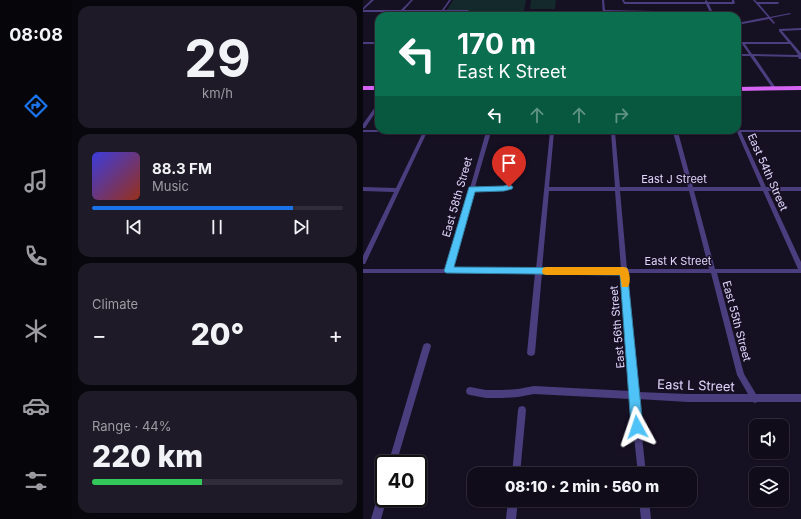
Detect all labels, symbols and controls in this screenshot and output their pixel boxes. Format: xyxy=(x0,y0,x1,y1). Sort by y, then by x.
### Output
text: 08:08 xyxy=(9,24,63,45)
text: 29 xyxy=(184,27,251,90)
text: 170 m xyxy=(457,27,536,61)
icon: left xyxy=(391,28,443,80)
text: East K Street xyxy=(457,61,566,82)
text: km/h xyxy=(202,85,233,101)
icon: directions xyxy=(22,92,50,120)
icon: left xyxy=(484,104,506,126)
icon: ahead xyxy=(526,104,548,126)
icon: ahead xyxy=(568,104,590,126)
icon: right xyxy=(610,104,632,126)
street label: East 54th Street xyxy=(745,131,791,213)
pin xyxy=(492,146,526,187)
icon: arrive xyxy=(498,152,520,174)
street label: East 58th Street xyxy=(439,155,475,239)
text: 88.3 FM xyxy=(152,159,212,178)
icon: music xyxy=(22,167,50,195)
street label: East J Street xyxy=(641,172,707,186)
text: Music xyxy=(152,178,189,194)
icon: previous xyxy=(123,216,145,238)
icon: pause xyxy=(206,216,228,238)
icon: next xyxy=(290,216,312,238)
icon: phone xyxy=(22,242,50,270)
street label: East K Street xyxy=(645,254,712,268)
street label: East 55th Street xyxy=(720,279,755,363)
street label: East 56th Street xyxy=(606,285,628,369)
text: Climate xyxy=(92,296,138,312)
text: 20° xyxy=(191,316,244,352)
icon: climate xyxy=(22,317,50,345)
text: − xyxy=(92,322,107,348)
text: + xyxy=(328,322,343,348)
street label: East L Street xyxy=(657,376,735,394)
icon: car xyxy=(22,392,50,420)
position arrow xyxy=(616,406,658,448)
text: Range · 44% xyxy=(92,418,171,434)
map controls xyxy=(749,419,789,507)
button: sound xyxy=(749,419,789,459)
text: 220 km xyxy=(92,438,203,474)
speed limit sign: 40 xyxy=(375,455,427,507)
icon: filters xyxy=(22,467,50,495)
button: layers xyxy=(749,467,789,507)
text: 08:10 · 2 min · 560 m xyxy=(505,477,659,496)

